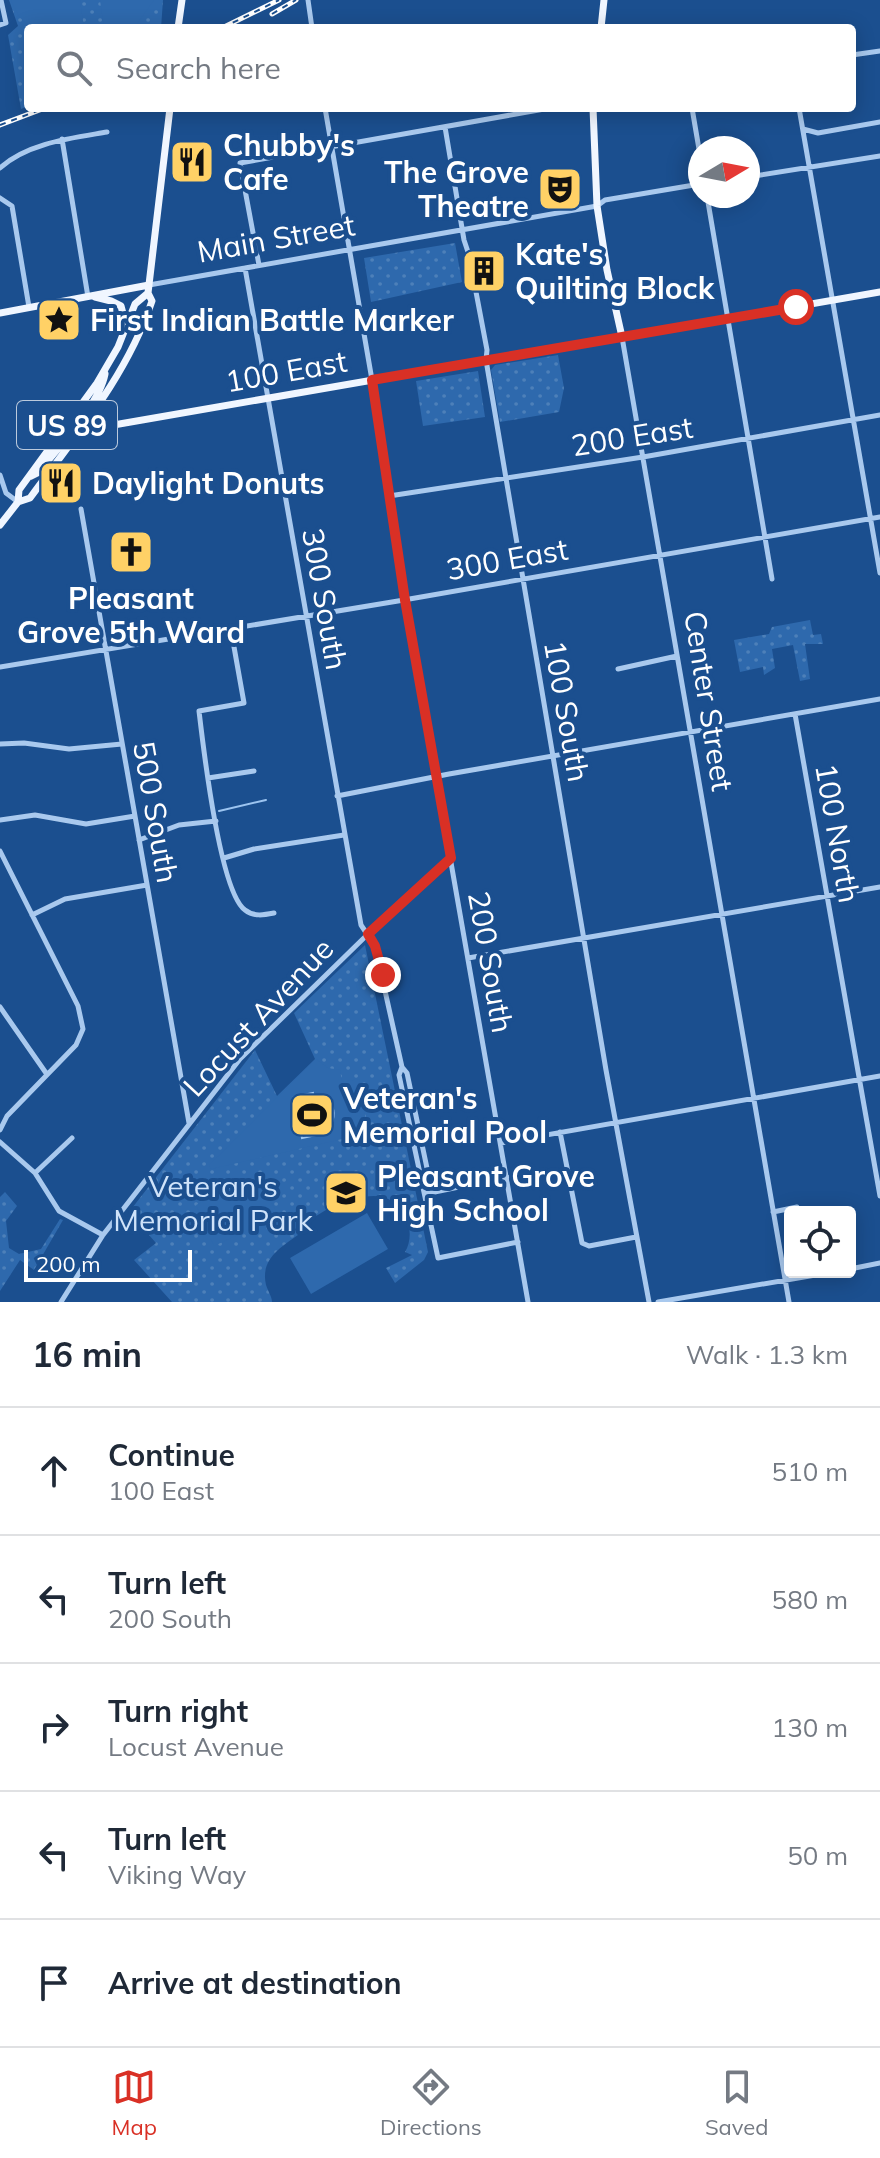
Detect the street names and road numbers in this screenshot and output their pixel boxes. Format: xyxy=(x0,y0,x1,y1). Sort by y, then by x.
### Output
street label: Main Street xyxy=(194,205,358,271)
street label: 100 East xyxy=(222,342,350,400)
road number: US 89 xyxy=(17,401,117,449)
street label: 200 East xyxy=(569,408,695,464)
street label: 300 South xyxy=(294,525,356,673)
street label: 300 East xyxy=(443,530,571,588)
street label: Center Street xyxy=(676,608,742,794)
street label: 100 South xyxy=(536,637,598,785)
street label: 500 South xyxy=(125,738,187,886)
street label: 100 North xyxy=(807,760,869,906)
street label: 200 South xyxy=(460,888,522,1036)
street label: Locust Avenue xyxy=(175,930,341,1104)

